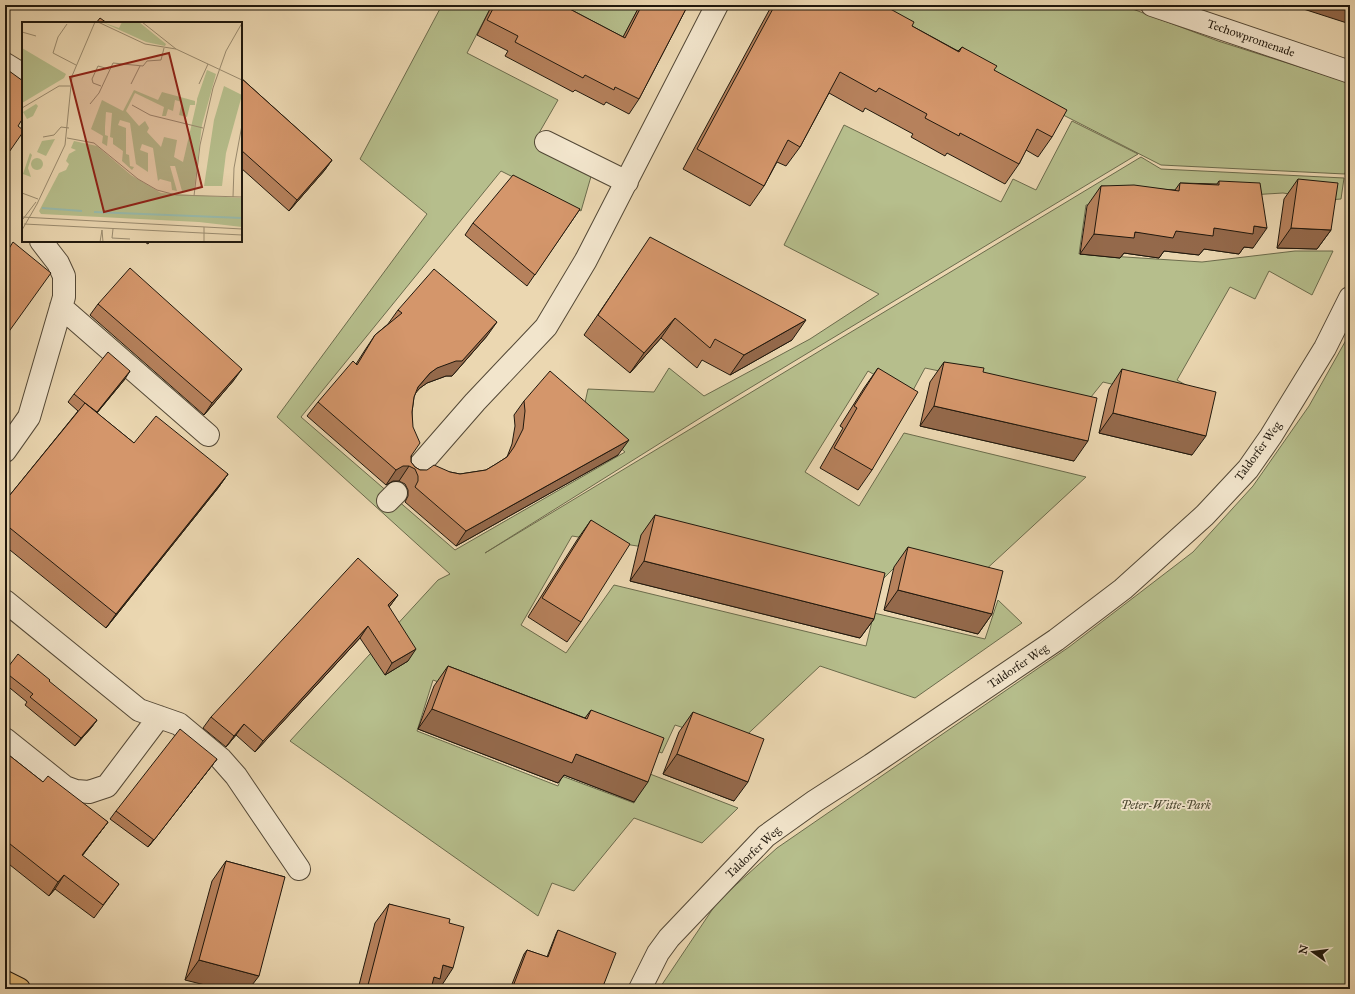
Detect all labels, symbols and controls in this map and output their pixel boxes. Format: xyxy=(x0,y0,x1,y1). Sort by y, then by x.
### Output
street label: Techowpromenade xyxy=(1205,16,1297,60)
inset map xyxy=(22,22,242,242)
street label: Taldorfer Weg xyxy=(1232,418,1285,484)
street label: Taldorfer Weg xyxy=(985,640,1052,692)
park label: Peter-Witte-Park xyxy=(1121,798,1212,812)
street label: Taldorfer Weg xyxy=(723,823,784,882)
north arrow xyxy=(1293,932,1333,972)
text: N xyxy=(1296,943,1311,956)

